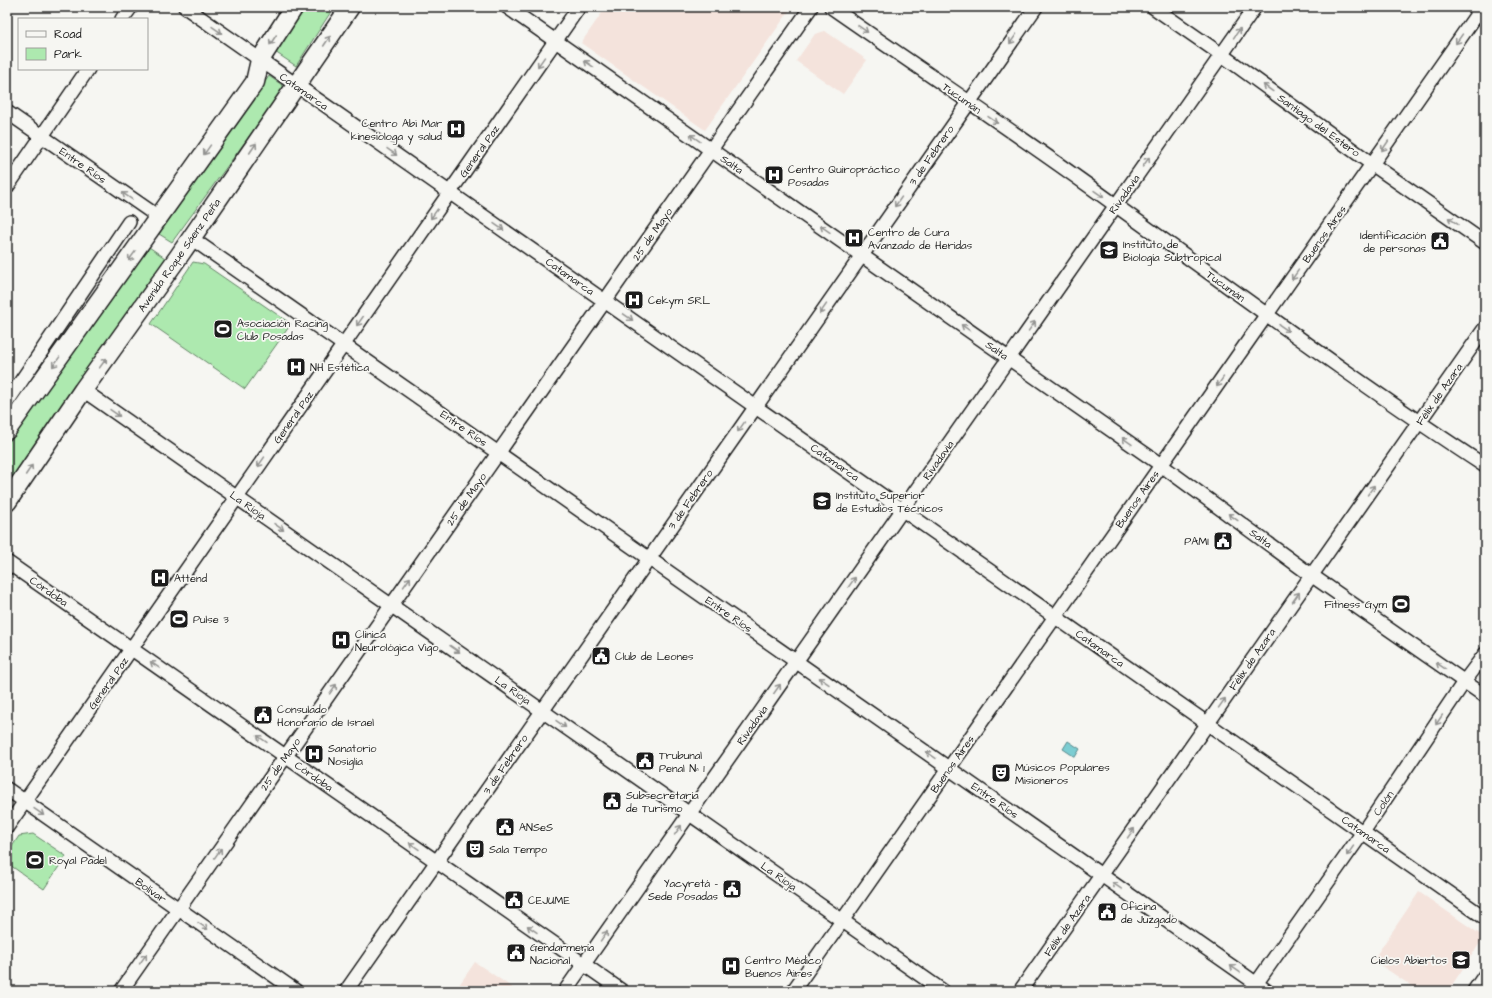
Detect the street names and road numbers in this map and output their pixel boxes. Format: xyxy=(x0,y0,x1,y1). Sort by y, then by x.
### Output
street label: Catamarca xyxy=(276,69,331,114)
street label: Tucumán xyxy=(939,79,985,118)
street label: Santiago del Estero xyxy=(1274,90,1364,162)
street label: General Paz xyxy=(456,122,503,181)
street label: 3 de Febrero xyxy=(905,122,958,188)
street label: Entre Ríos xyxy=(56,144,110,187)
street label: Salta xyxy=(717,151,746,178)
street label: Rivadavia xyxy=(1105,171,1144,217)
street label: Avenida Roque Sáenz Peña xyxy=(135,195,225,315)
street label: Buenos Aires xyxy=(1299,202,1350,266)
street label: 25 de Mayo xyxy=(629,204,677,264)
street label: Catamarca xyxy=(542,254,597,299)
street label: Tucumán xyxy=(1203,267,1249,306)
street label: Salta xyxy=(982,337,1011,364)
street label: Félix de Azara xyxy=(1413,360,1467,428)
street label: General Paz xyxy=(270,388,317,447)
street label: Entre Ríos xyxy=(437,407,491,450)
street label: Rivadavia xyxy=(919,437,958,483)
street label: Catamarca xyxy=(807,440,862,485)
street label: 3 de Febrero xyxy=(664,466,717,532)
street label: Buenos Aires xyxy=(1112,467,1163,531)
street label: 25 de Mayo xyxy=(443,469,491,529)
street label: La Rioja xyxy=(227,488,269,524)
street label: Salta xyxy=(1246,525,1275,552)
street label: Córdoba xyxy=(27,573,71,610)
street label: Entre Ríos xyxy=(702,593,756,636)
street label: Félix de Azara xyxy=(1226,625,1280,693)
street label: Catamarca xyxy=(1072,626,1127,671)
street label: General Paz xyxy=(85,654,132,713)
street label: La Rioja xyxy=(492,673,534,709)
street label: Rivadavia xyxy=(733,702,772,748)
street label: 3 de Febrero xyxy=(479,731,532,797)
street label: Buenos Aires xyxy=(927,732,978,796)
street label: 25 de Mayo xyxy=(257,734,305,794)
street label: Córdoba xyxy=(292,758,336,795)
street label: Entre Ríos xyxy=(968,779,1022,822)
street label: Colón xyxy=(1370,787,1398,819)
street label: Catamarca xyxy=(1338,812,1393,857)
street label: La Rioja xyxy=(758,859,800,895)
street label: Bolívar xyxy=(132,874,169,907)
street label: Félix de Azara xyxy=(1041,891,1095,959)

